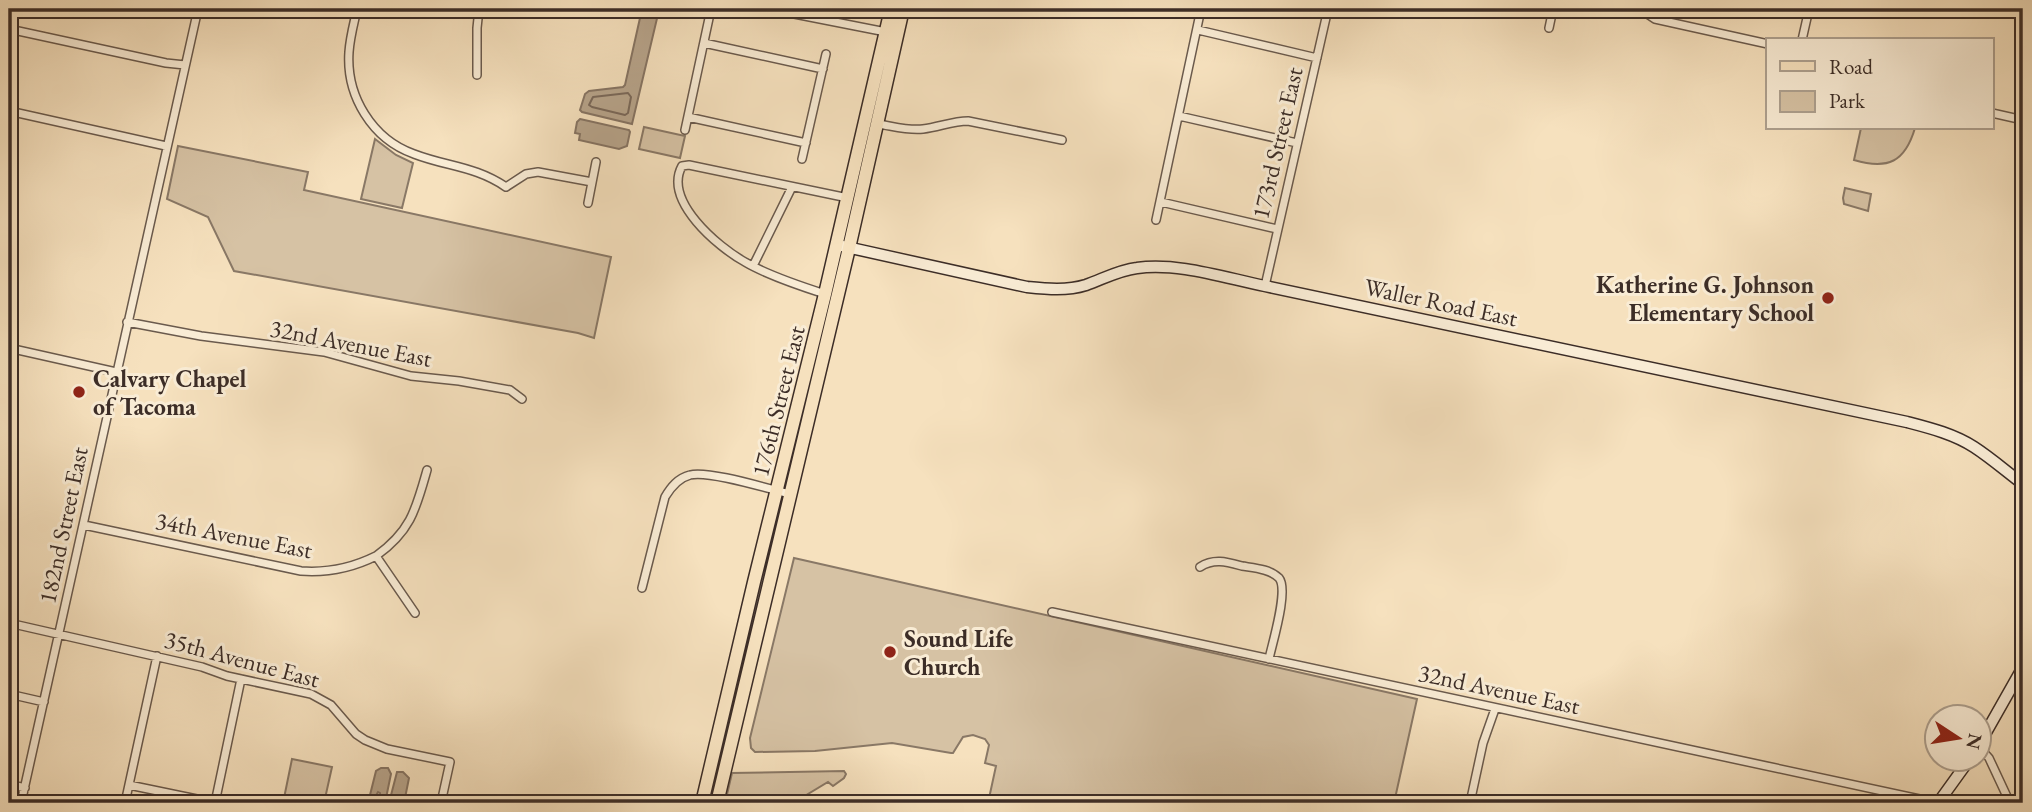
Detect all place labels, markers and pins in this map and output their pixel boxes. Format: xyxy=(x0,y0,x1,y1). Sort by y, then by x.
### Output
place label: Katherine G. Johnson Elementary School xyxy=(1596,269,1814,329)
marker: Katherine G. Johnson Elementary School xyxy=(1820,290,1836,306)
place label: Calvary Chapel of Tacoma xyxy=(93,363,247,422)
marker: Calvary Chapel of Tacoma xyxy=(71,384,87,400)
place label: Sound Life Church xyxy=(904,623,1013,682)
marker: Sound Life Church xyxy=(882,644,898,660)

